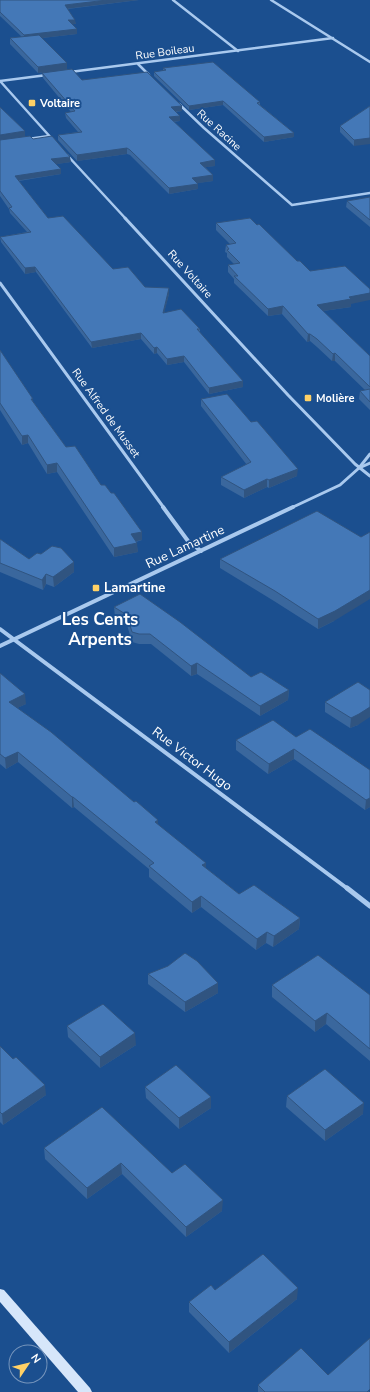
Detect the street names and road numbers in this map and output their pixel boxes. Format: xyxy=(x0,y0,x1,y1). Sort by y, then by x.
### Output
street label: Rue Boileau xyxy=(135,40,195,64)
street label: Rue Racine xyxy=(193,106,245,154)
street label: Rue Voltaire xyxy=(164,247,216,302)
street label: Rue Alfred de Musset xyxy=(68,365,144,461)
street label: Rue Lamartine xyxy=(143,521,227,573)
street label: Rue Victor Hugo xyxy=(148,723,236,795)

